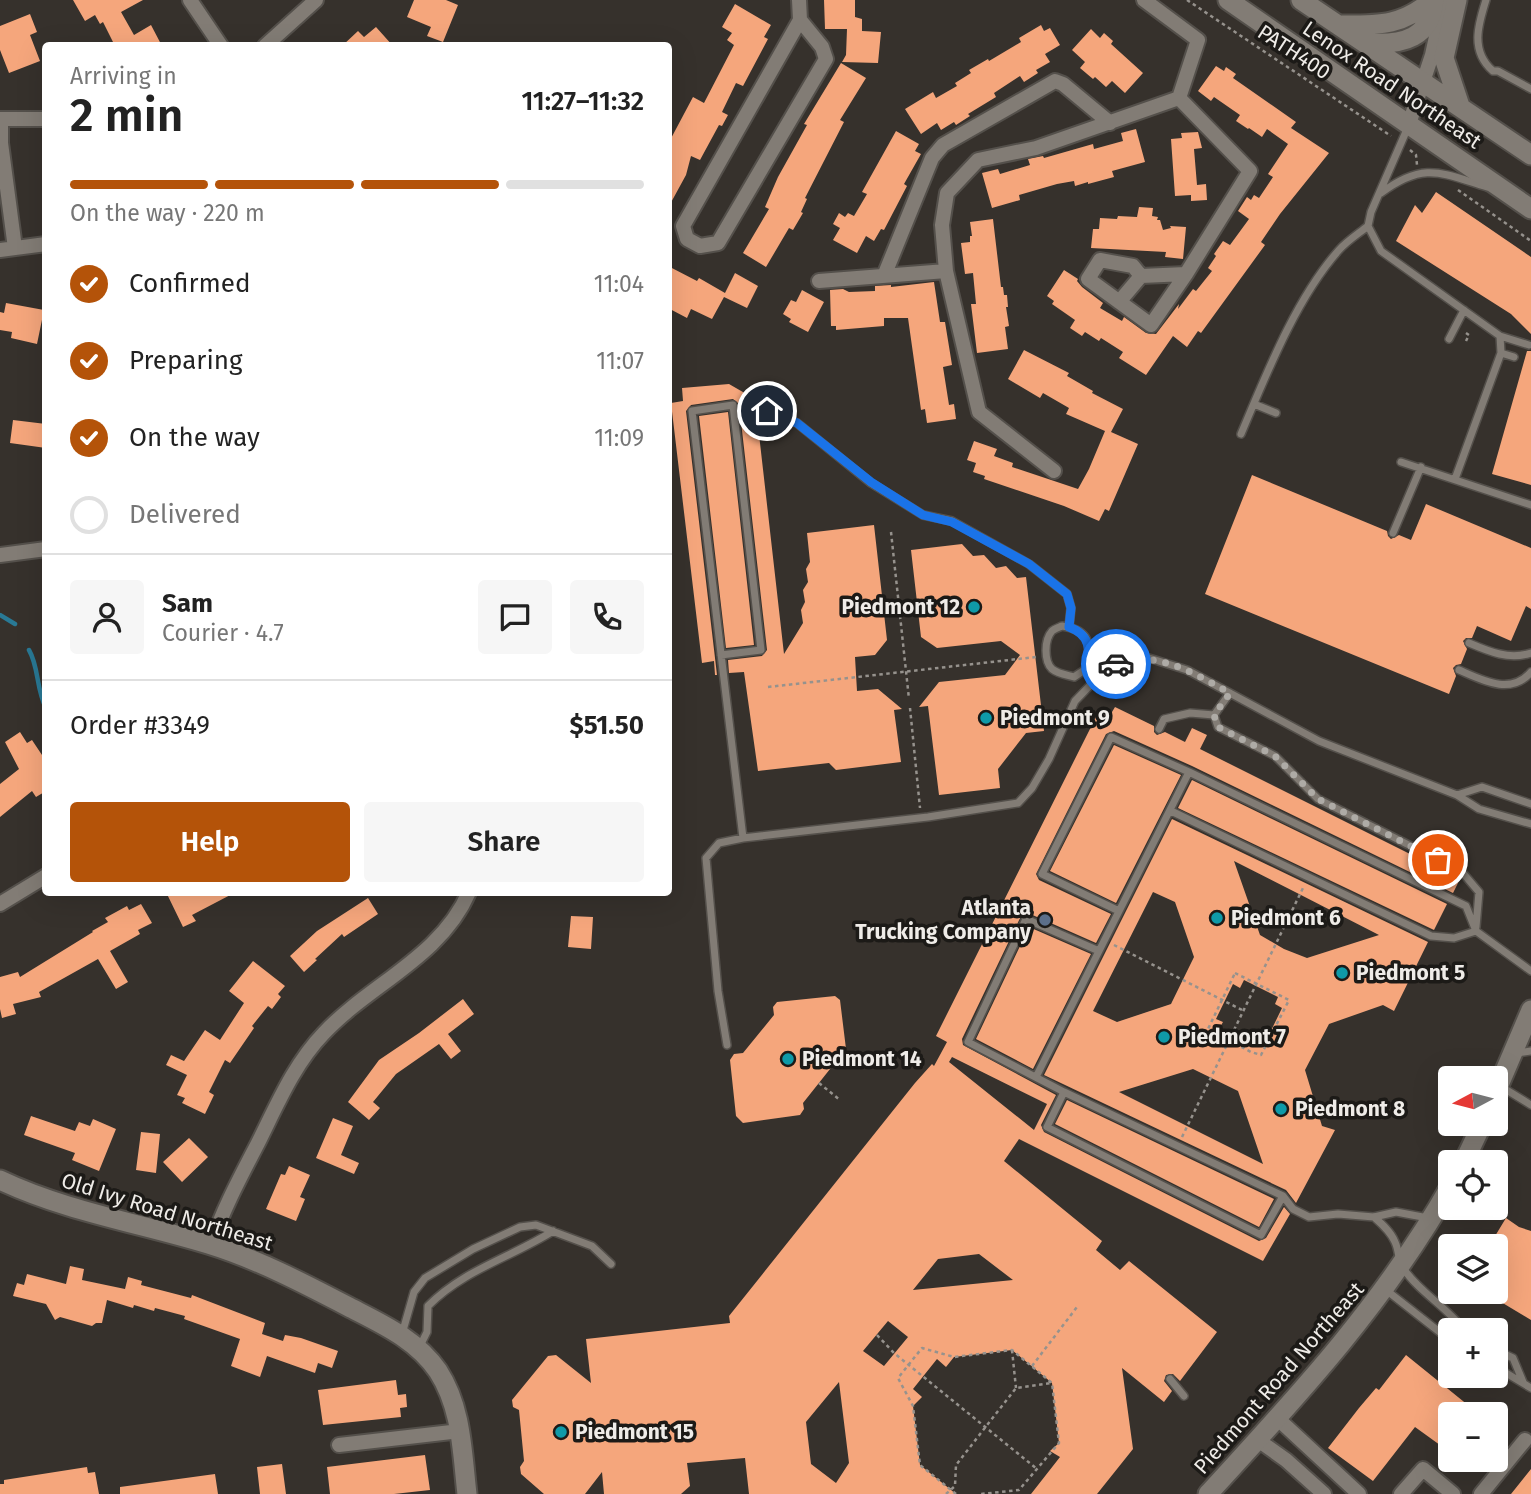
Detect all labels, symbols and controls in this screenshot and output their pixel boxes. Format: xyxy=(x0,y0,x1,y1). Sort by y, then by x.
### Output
street label: Lenox Road Northeast xyxy=(1298,16,1487,155)
street label: PATH400 xyxy=(1253,19,1335,85)
text: Arriving in xyxy=(70,62,177,90)
text: 11:27–11:32 xyxy=(521,86,644,117)
text: 2 min xyxy=(70,88,183,143)
text: On the way · 220 m xyxy=(70,199,265,227)
icon: check xyxy=(70,265,108,303)
text: Confirmed xyxy=(129,268,250,299)
text: 11:04 xyxy=(594,270,644,298)
icon: check xyxy=(70,342,108,380)
text: Preparing xyxy=(129,345,242,376)
text: 11:07 xyxy=(596,347,644,375)
pin xyxy=(737,381,797,441)
icon: home xyxy=(748,392,786,430)
icon: check xyxy=(70,419,108,457)
text: On the way xyxy=(129,422,260,453)
text: 11:09 xyxy=(594,424,644,452)
text: Delivered xyxy=(129,499,241,530)
button: person xyxy=(70,580,144,654)
button: chat xyxy=(478,580,552,654)
button: phone xyxy=(570,580,644,654)
text: Sam xyxy=(162,588,213,619)
place label: Piedmont 12 xyxy=(841,594,960,620)
marker: Piedmont 12 xyxy=(966,599,982,615)
text: Courier · 4.7 xyxy=(162,619,284,647)
courier xyxy=(1081,629,1151,699)
icon: car xyxy=(1097,645,1135,683)
place label: Piedmont 9 xyxy=(1000,705,1110,731)
text: Order #3349 xyxy=(70,710,210,741)
text: $51.50 xyxy=(570,710,644,741)
marker: Piedmont 9 xyxy=(978,710,994,726)
button: Help xyxy=(70,802,350,882)
button: Share xyxy=(364,802,644,882)
pin xyxy=(1408,830,1468,890)
icon: bag xyxy=(1419,841,1457,879)
place label: Atlanta Trucking Company xyxy=(855,895,1031,945)
place label: Piedmont 6 xyxy=(1231,905,1341,931)
marker: Piedmont 6 xyxy=(1209,910,1225,926)
marker: Atlanta Trucking Company xyxy=(1037,912,1053,928)
place label: Piedmont 5 xyxy=(1356,960,1465,986)
marker: Piedmont 5 xyxy=(1334,965,1350,981)
place label: Piedmont 7 xyxy=(1178,1024,1286,1050)
marker: Piedmont 7 xyxy=(1156,1029,1172,1045)
place label: Piedmont 14 xyxy=(802,1046,922,1072)
marker: Piedmont 14 xyxy=(780,1051,796,1067)
north arrow xyxy=(1438,1066,1508,1136)
map controls xyxy=(1438,1066,1508,1472)
place label: Piedmont 8 xyxy=(1295,1096,1405,1122)
marker: Piedmont 8 xyxy=(1273,1101,1289,1117)
button: locate xyxy=(1438,1150,1508,1220)
street label: Old Ivy Road Northeast xyxy=(58,1167,276,1257)
button: layers xyxy=(1438,1234,1508,1304)
street label: Piedmont Road Northeast xyxy=(1188,1276,1370,1479)
button: + xyxy=(1438,1318,1508,1388)
button: − xyxy=(1438,1402,1508,1472)
place label: Piedmont 15 xyxy=(575,1419,694,1445)
marker: Piedmont 15 xyxy=(553,1424,569,1440)

